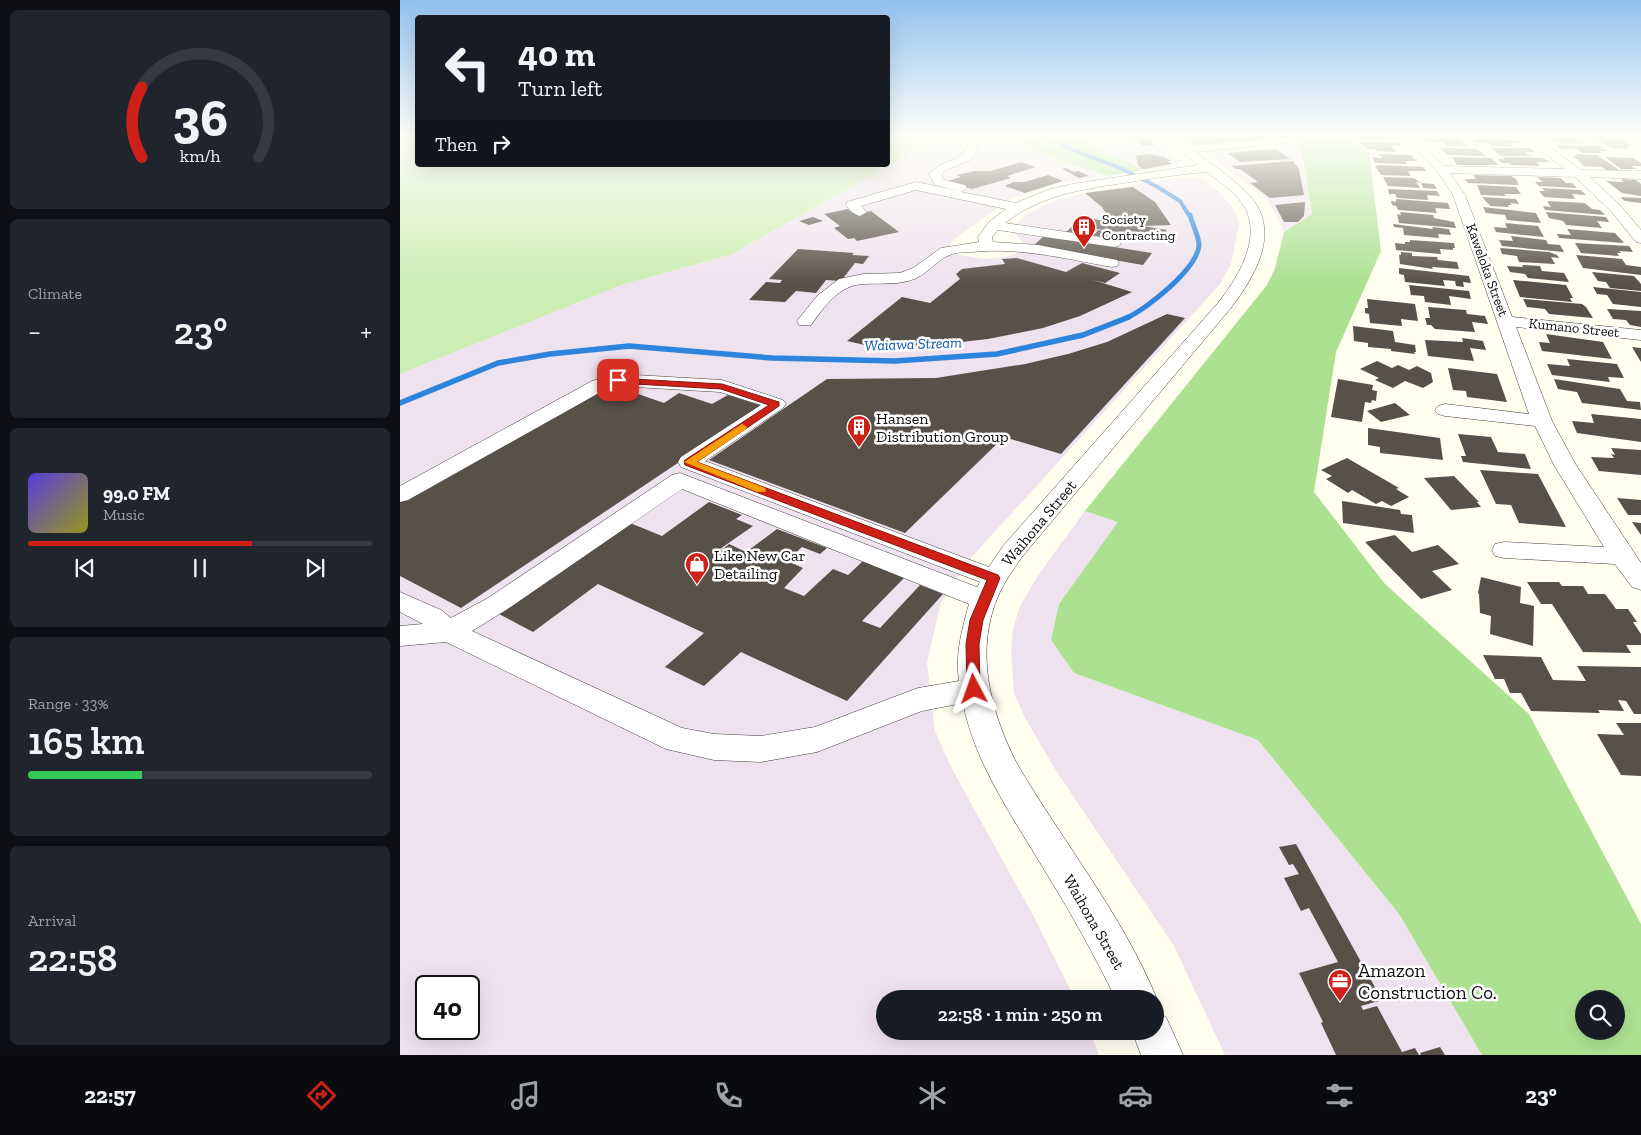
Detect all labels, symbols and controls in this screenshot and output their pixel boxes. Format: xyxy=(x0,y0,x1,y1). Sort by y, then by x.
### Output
text: 40 m xyxy=(518,33,595,75)
icon: left xyxy=(435,35,500,100)
text: Turn left xyxy=(518,75,602,102)
text: 36 xyxy=(172,87,228,149)
icon: right xyxy=(487,130,515,158)
text: Then xyxy=(435,133,477,156)
text: km/h xyxy=(180,145,220,167)
place label: Society Contracting xyxy=(1102,211,1176,244)
building icon: Society Contracting xyxy=(1071,214,1097,248)
street label: Kaweloka Street xyxy=(1462,221,1512,320)
text: Climate xyxy=(28,284,82,303)
text: 23° xyxy=(174,308,228,354)
text: − xyxy=(28,315,41,348)
text: + xyxy=(360,315,372,348)
street label: Kumano Street xyxy=(1528,315,1621,341)
water label: Waiawa Stream xyxy=(864,333,962,355)
pin xyxy=(597,359,639,401)
icon: arrive xyxy=(604,366,632,394)
place label: Hansen Distribution Group xyxy=(876,409,1009,446)
building icon: Hansen Distribution Group xyxy=(846,414,872,448)
street label: Waihona Street xyxy=(998,476,1080,570)
text: 99.0 FM xyxy=(103,482,170,505)
text: Music xyxy=(103,505,145,524)
place label: Like New Car Detailing xyxy=(714,546,806,583)
shop icon: Like New Car Detailing xyxy=(684,551,710,585)
icon: previous xyxy=(71,554,99,582)
icon: pause xyxy=(186,554,214,582)
icon: next xyxy=(301,554,329,582)
position arrow xyxy=(947,662,999,714)
text: Range · 33% xyxy=(28,694,108,713)
text: 165 km xyxy=(28,718,144,764)
street label: Waihona Street xyxy=(1059,871,1129,973)
text: Arrival xyxy=(28,911,76,930)
text: 22:58 xyxy=(28,935,117,981)
place label: Amazon Construction Co. xyxy=(1358,959,1497,1004)
office icon: Amazon Construction Co. xyxy=(1327,968,1353,1002)
speed limit sign: 40 xyxy=(415,975,480,1040)
map controls xyxy=(1575,990,1625,1040)
button: search xyxy=(1575,990,1625,1040)
text: 22:58 · 1 min · 250 m xyxy=(938,1003,1102,1026)
icon: directions xyxy=(304,1078,339,1113)
icon: music xyxy=(508,1078,543,1113)
icon: phone xyxy=(711,1078,746,1113)
icon: climate xyxy=(915,1078,950,1113)
icon: car xyxy=(1118,1078,1153,1113)
icon: filters xyxy=(1322,1078,1357,1113)
text: 22:57 xyxy=(84,1082,136,1109)
text: 23° xyxy=(1525,1082,1557,1109)

